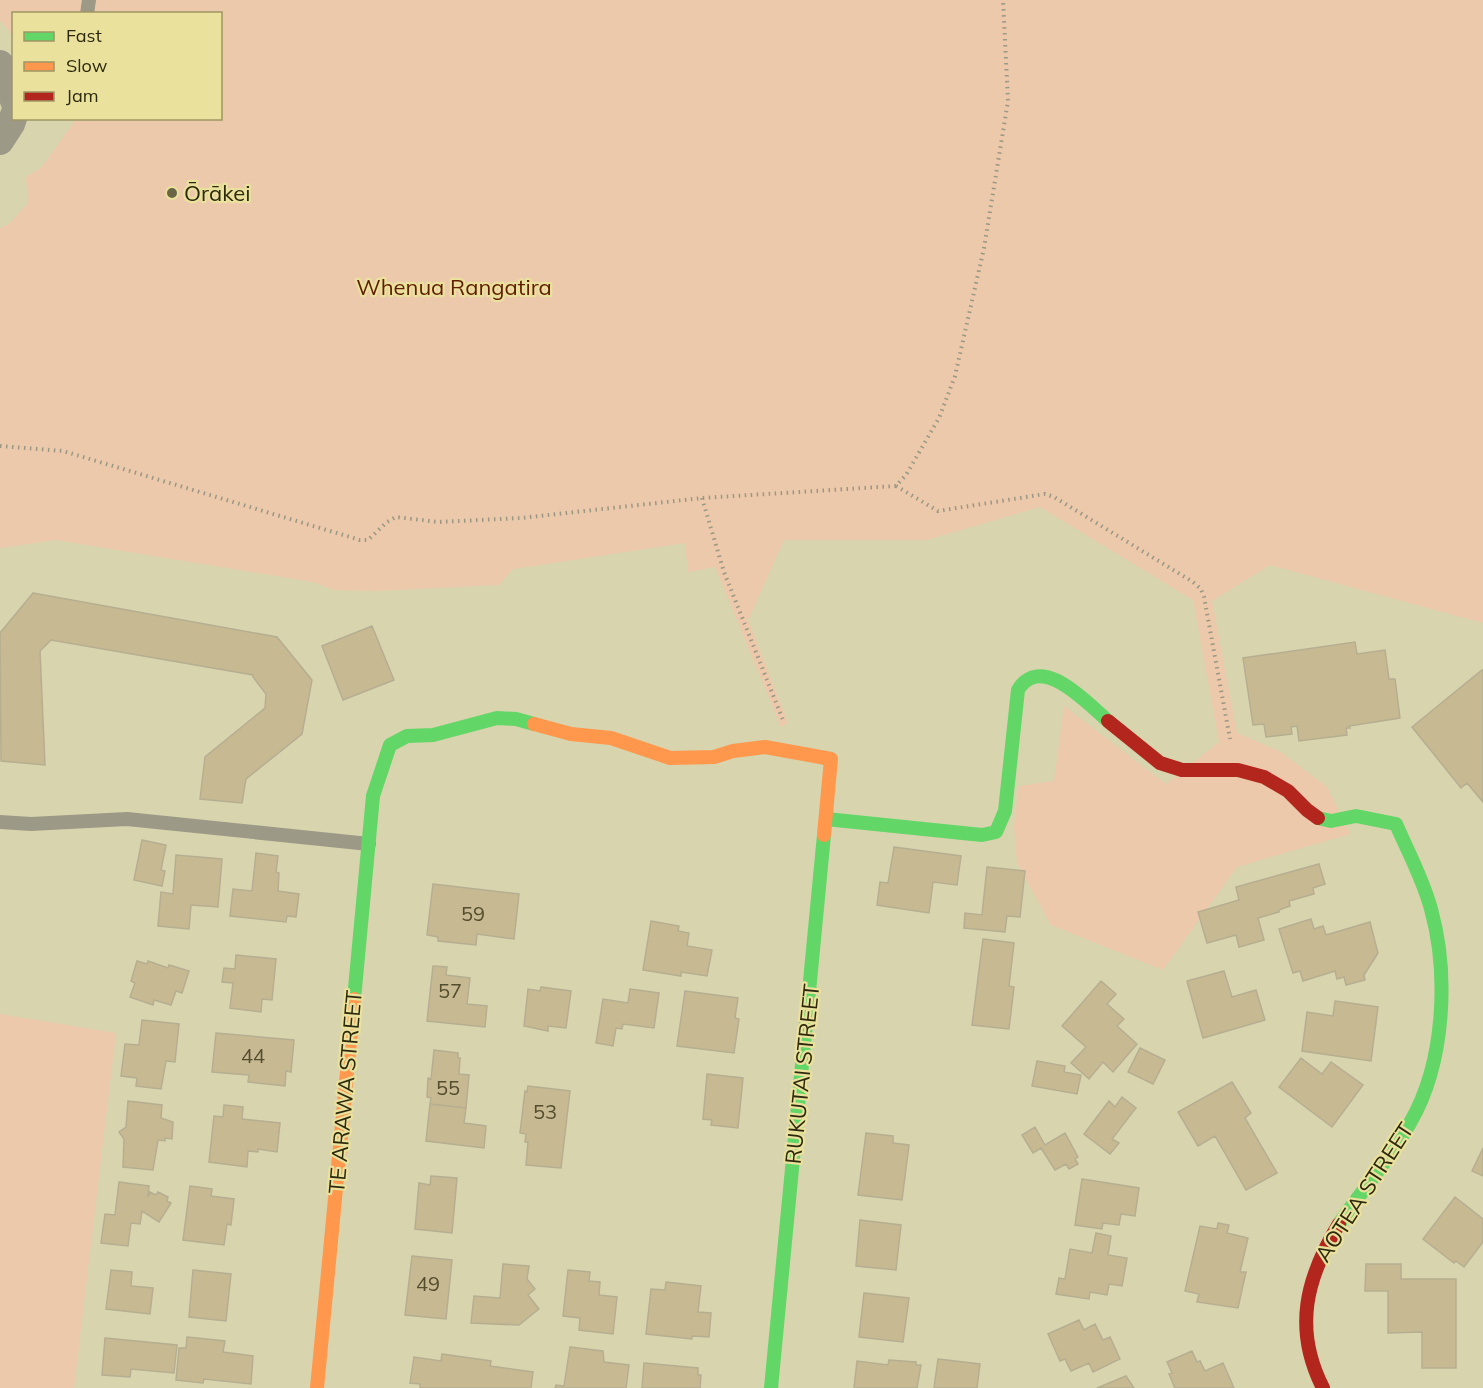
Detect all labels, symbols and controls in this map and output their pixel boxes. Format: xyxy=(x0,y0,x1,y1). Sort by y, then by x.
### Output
legend xyxy=(12,12,222,120)
text: Fast xyxy=(66,24,102,47)
text: Slow xyxy=(66,54,108,77)
text: Jam xyxy=(66,84,99,107)
place label: Ōrākei xyxy=(184,179,250,207)
marker: Ōrākei xyxy=(165,186,179,200)
park label: Whenua Rangatira xyxy=(356,273,552,301)
house number: 59 xyxy=(461,901,485,926)
house number: 57 xyxy=(438,978,462,1003)
street label: RUKUTAI STREET xyxy=(779,983,825,1165)
street label: TE ARAWA STREET xyxy=(322,989,368,1195)
house number: 44 xyxy=(241,1043,265,1068)
house number: 55 xyxy=(436,1075,460,1100)
house number: 53 xyxy=(533,1099,557,1124)
street label: AOTEA STREET xyxy=(1309,1117,1419,1267)
house number: 49 xyxy=(416,1271,440,1296)

